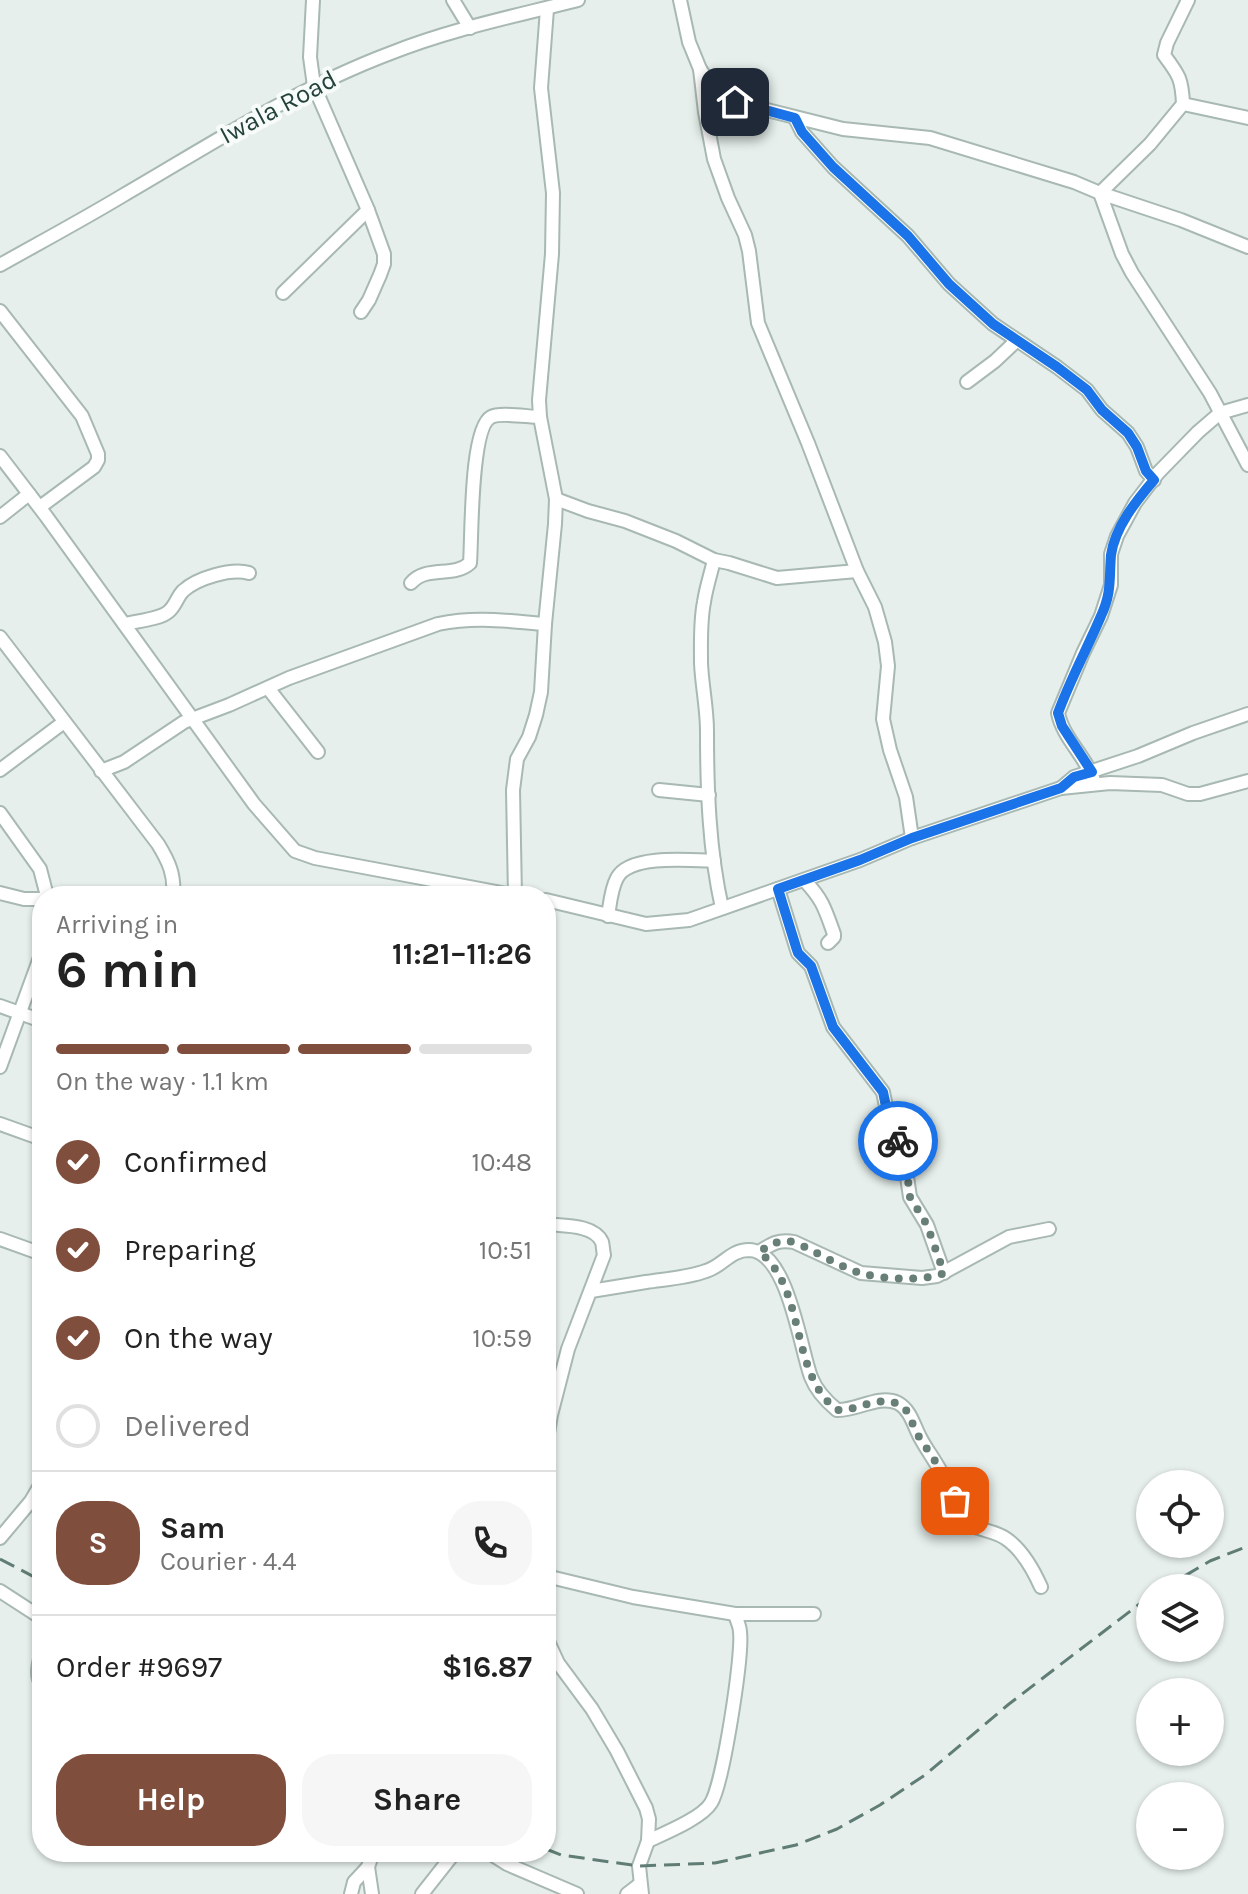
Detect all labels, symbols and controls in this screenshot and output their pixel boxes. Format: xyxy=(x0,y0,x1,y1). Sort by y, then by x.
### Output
street label: Iwala Road xyxy=(214,63,342,151)
pin xyxy=(701,68,769,136)
icon: home xyxy=(713,80,757,124)
text: Arriving in xyxy=(56,909,178,940)
text: 11:21–11:26 xyxy=(392,936,532,972)
text: 6 min xyxy=(56,939,200,1000)
text: On the way · 1.1 km xyxy=(56,1066,269,1097)
courier xyxy=(858,1101,938,1181)
icon: bike xyxy=(876,1119,920,1163)
icon: check xyxy=(56,1140,100,1184)
text: Confirmed xyxy=(124,1144,268,1180)
text: 10:48 xyxy=(471,1147,532,1178)
icon: check xyxy=(56,1228,100,1272)
text: Preparing xyxy=(124,1232,256,1268)
text: 10:51 xyxy=(479,1235,532,1266)
icon: check xyxy=(56,1316,100,1360)
text: On the way xyxy=(124,1320,273,1356)
text: 10:59 xyxy=(472,1323,532,1354)
text: Delivered xyxy=(124,1408,251,1444)
pin xyxy=(921,1467,989,1535)
map controls xyxy=(1136,1470,1224,1870)
button: locate xyxy=(1136,1470,1224,1558)
icon: bag xyxy=(933,1479,977,1523)
button: phone xyxy=(448,1501,532,1585)
text: Sam xyxy=(160,1510,225,1546)
text: S xyxy=(88,1525,108,1561)
text: Courier · 4.4 xyxy=(160,1546,296,1577)
button: layers xyxy=(1136,1574,1224,1662)
text: Order #9697 xyxy=(56,1649,222,1685)
text: $16.87 xyxy=(442,1649,532,1685)
button: + xyxy=(1136,1678,1224,1766)
button: Help xyxy=(56,1754,286,1846)
button: Share xyxy=(302,1754,532,1846)
button: − xyxy=(1136,1782,1224,1870)

